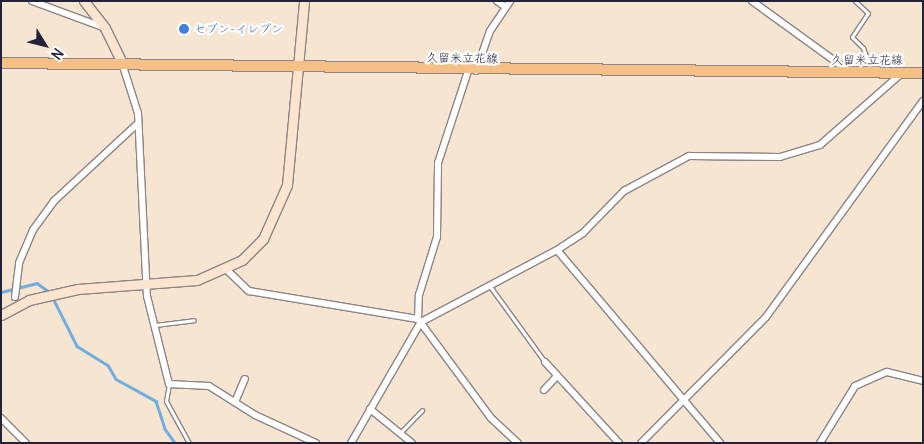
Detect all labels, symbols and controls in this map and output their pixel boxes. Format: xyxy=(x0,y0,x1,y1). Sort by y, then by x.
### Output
north arrow xyxy=(20,20,70,70)
place label: セブン-イレブン xyxy=(194,22,283,36)
marker: セブン-イレブン xyxy=(178,23,190,35)
text: N xyxy=(47,45,67,63)
street label: 久留米立花線 xyxy=(426,50,498,66)
street label: 久留米立花線 xyxy=(831,53,903,67)

